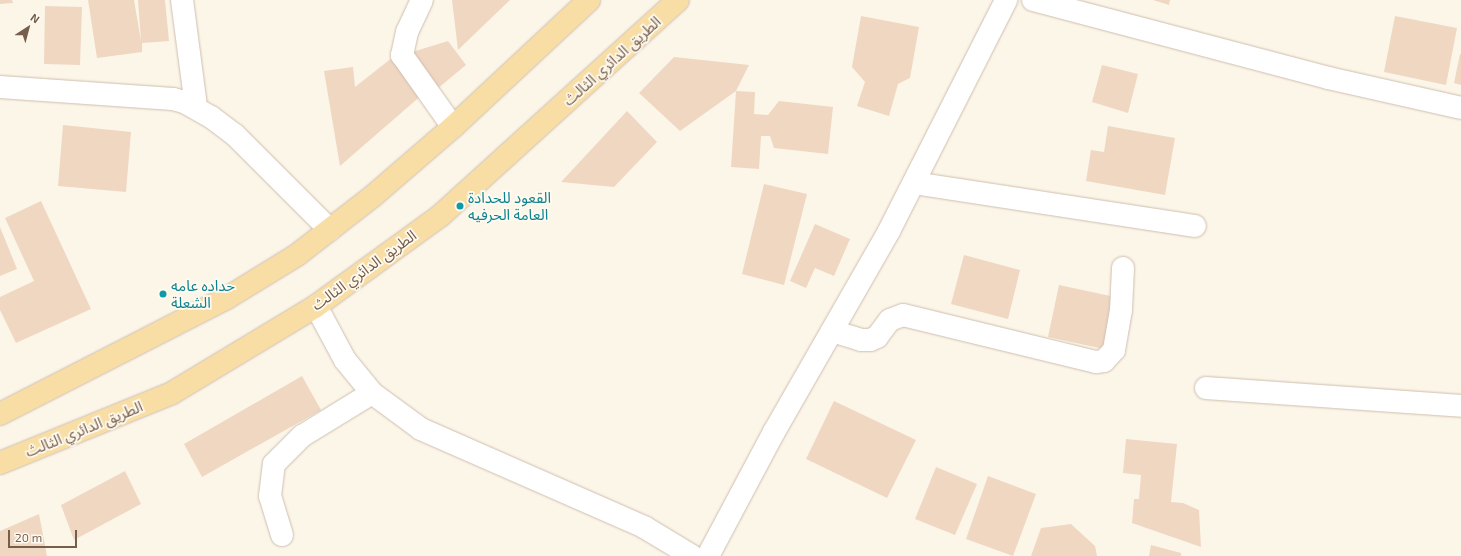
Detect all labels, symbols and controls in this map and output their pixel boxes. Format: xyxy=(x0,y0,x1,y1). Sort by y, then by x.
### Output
north arrow xyxy=(8,8,48,48)
text: N xyxy=(28,10,42,25)
street label: الطريق الدائري الثالث xyxy=(560,12,664,110)
place label: القعود للحدادة العامة الحرفيه xyxy=(468,188,551,223)
marker: القعود للحدادة العامة الحرفيه xyxy=(455,201,465,211)
street label: الطريق الدائري الثالث xyxy=(308,226,420,314)
place label: حداده عامه الشعلة xyxy=(171,276,235,311)
marker: حداده عامه الشعلة xyxy=(158,289,168,299)
street label: الطريق الدائري الثالث xyxy=(23,397,145,461)
scale bar xyxy=(10,522,79,548)
text: 20 m xyxy=(15,530,42,544)

